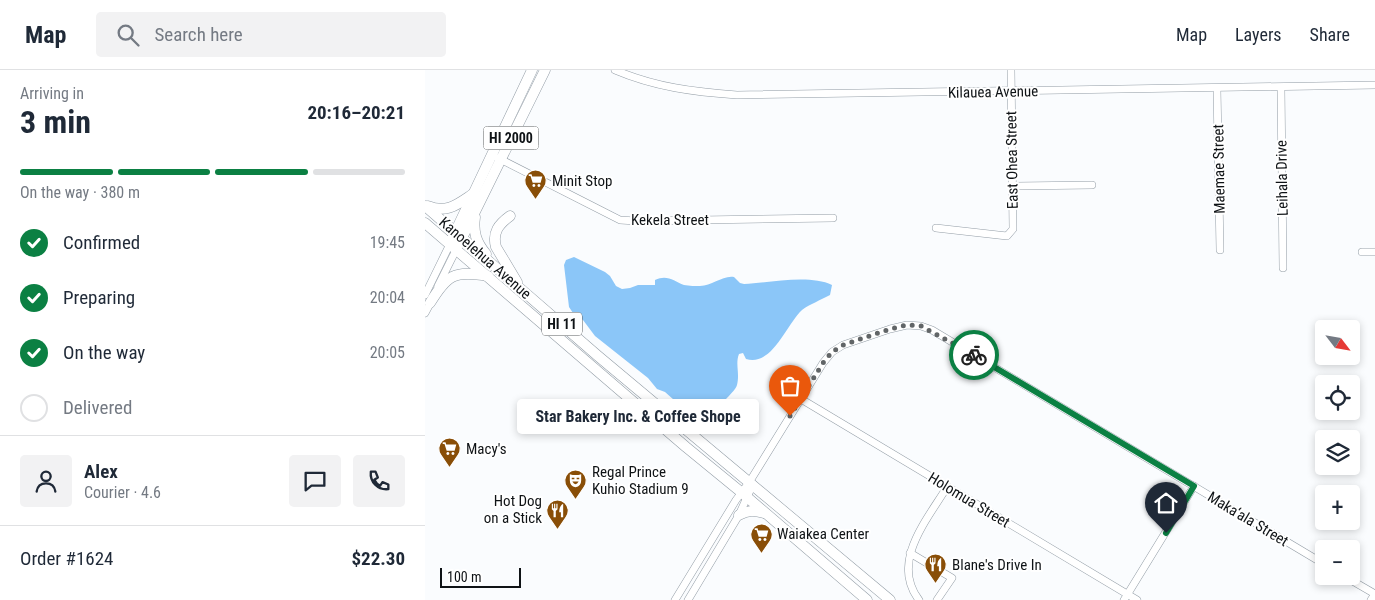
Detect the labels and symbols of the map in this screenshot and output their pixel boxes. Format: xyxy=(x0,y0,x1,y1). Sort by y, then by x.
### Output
street label: Kilauea Avenue xyxy=(948,82,1038,102)
street label: East Ohea Street xyxy=(1002,111,1022,209)
street label: Maemae Street xyxy=(1209,124,1229,214)
road number: HI 2000 xyxy=(483,126,539,150)
street label: Leihala Drive xyxy=(1272,140,1292,216)
supermarket icon: Minit Stop xyxy=(524,169,548,200)
place label: Minit Stop xyxy=(552,172,612,190)
street label: Kekela Street xyxy=(631,211,709,229)
street label: Kanoelehua Avenue xyxy=(435,213,535,303)
road number: HI 11 xyxy=(542,312,582,336)
north arrow xyxy=(1315,320,1360,365)
courier xyxy=(949,330,999,380)
pin xyxy=(769,365,811,416)
callout: Star Bakery Inc. & Coffee Shope xyxy=(517,398,760,434)
supermarket icon: Macy's xyxy=(438,437,462,468)
place label: Macy's xyxy=(466,440,507,458)
place label: Regal Prince Kuhio Stadium 9 xyxy=(592,463,689,498)
theatre icon: Regal Prince Kuhio Stadium 9 xyxy=(564,469,588,500)
street label: Holomua Street xyxy=(925,469,1013,531)
pin xyxy=(1145,482,1187,533)
street label: Maka‘ala Street xyxy=(1204,488,1292,550)
place label: Hot Dog on a Stick xyxy=(484,492,542,527)
restaurant icon: Hot Dog on a Stick xyxy=(546,498,570,529)
supermarket icon: Waiakea Center xyxy=(749,522,773,553)
place label: Waiakea Center xyxy=(777,525,870,543)
restaurant icon: Blane's Drive In xyxy=(924,553,948,584)
place label: Blane's Drive In xyxy=(952,556,1042,574)
scale bar xyxy=(440,565,521,588)

